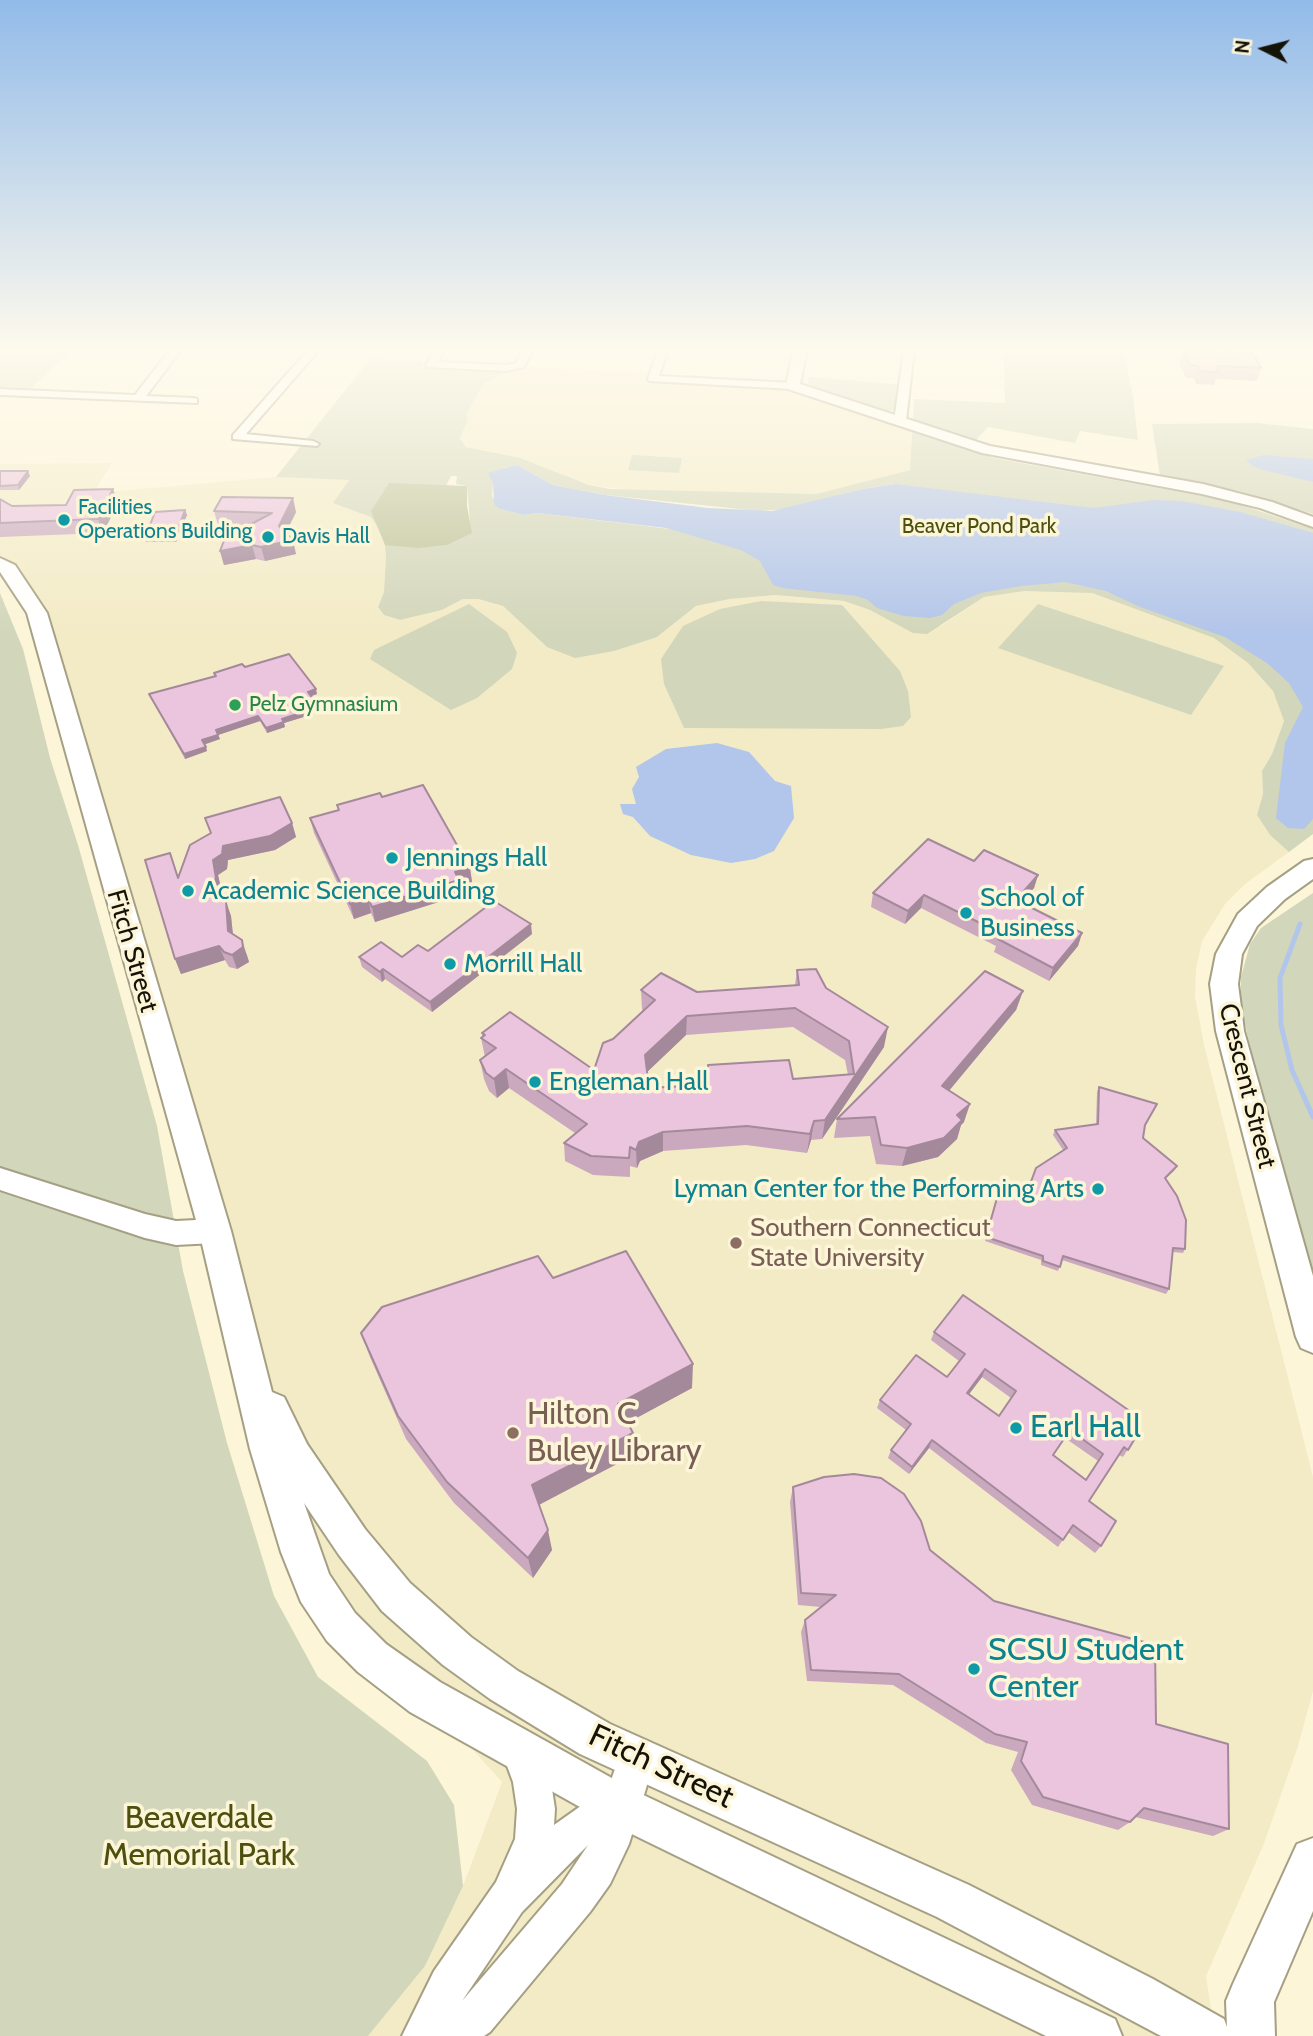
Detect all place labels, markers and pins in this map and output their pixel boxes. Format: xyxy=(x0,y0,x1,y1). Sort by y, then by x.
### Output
place label: Facilities Operations Building xyxy=(78,495,252,545)
marker: Facilities Operations Building xyxy=(56,512,72,528)
place label: Davis Hall xyxy=(282,524,370,550)
marker: Davis Hall xyxy=(260,529,276,545)
place label: Pelz Gymnasium xyxy=(249,692,398,718)
marker: Pelz Gymnasium xyxy=(227,697,243,713)
place label: Jennings Hall xyxy=(406,842,547,874)
marker: Jennings Hall xyxy=(384,850,400,866)
place label: Academic Science Building xyxy=(202,875,495,907)
place label: School of Business xyxy=(980,882,1084,944)
marker: Academic Science Building xyxy=(180,883,196,899)
marker: School of Business xyxy=(958,905,974,921)
place label: Morrill Hall xyxy=(464,948,582,980)
marker: Morrill Hall xyxy=(442,956,458,972)
place label: Engleman Hall xyxy=(549,1066,708,1098)
marker: Engleman Hall xyxy=(527,1074,543,1090)
place label: Lyman Center for the Performing Arts xyxy=(674,1173,1084,1205)
marker: Lyman Center for the Performing Arts xyxy=(1090,1181,1106,1197)
place label: Southern Connecticut State University xyxy=(750,1212,990,1274)
marker: Southern Connecticut State University xyxy=(728,1235,744,1251)
place label: Hilton C Buley Library xyxy=(527,1396,702,1471)
place label: Earl Hall xyxy=(1030,1409,1141,1447)
marker: Earl Hall xyxy=(1008,1420,1024,1436)
marker: Hilton C Buley Library xyxy=(505,1425,521,1441)
place label: SCSU Student Center xyxy=(988,1632,1184,1707)
marker: SCSU Student Center xyxy=(966,1661,982,1677)

